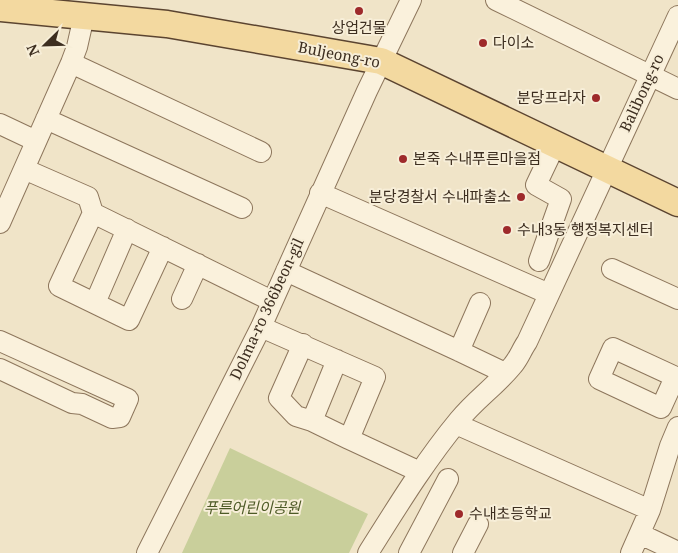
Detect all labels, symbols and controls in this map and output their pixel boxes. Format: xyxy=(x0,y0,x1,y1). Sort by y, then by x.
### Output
marker: 상업건물 xyxy=(353,5,365,17)
place label: 상업건물 xyxy=(331,17,387,37)
north arrow xyxy=(20,20,70,70)
place label: 다이소 xyxy=(493,32,535,52)
street label: Buljeong-ro xyxy=(296,36,382,72)
marker: 다이소 xyxy=(477,37,489,49)
text: N xyxy=(22,41,43,59)
street label: Balibong-ro xyxy=(614,50,668,135)
place label: 분당프라자 xyxy=(517,87,586,107)
marker: 분당프라자 xyxy=(590,92,602,104)
place label: 본죽 수내푸른마을점 xyxy=(413,148,541,168)
marker: 본죽 수내푸른마을점 xyxy=(397,153,409,165)
place label: 분당경찰서 수내파출소 xyxy=(369,186,511,206)
marker: 분당경찰서 수내파출소 xyxy=(515,191,527,203)
place label: 수내3동 행정복지센터 xyxy=(517,219,654,239)
marker: 수내3동 행정복지센터 xyxy=(501,224,513,236)
street label: Dolma-ro 366beon-gil xyxy=(224,234,308,383)
park label: 푸른어린이공원 xyxy=(204,497,301,517)
place label: 수내초등학교 xyxy=(469,503,552,523)
marker: 수내초등학교 xyxy=(453,508,465,520)

